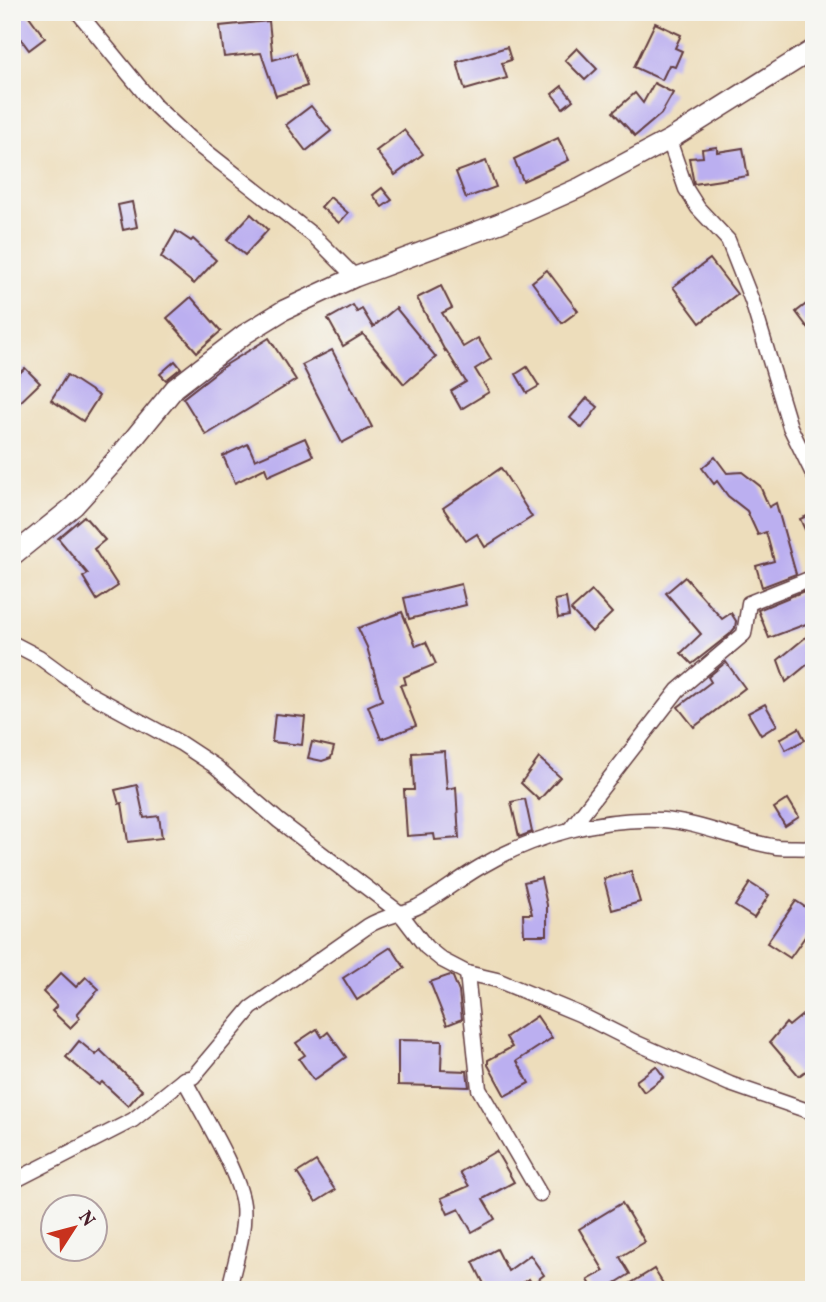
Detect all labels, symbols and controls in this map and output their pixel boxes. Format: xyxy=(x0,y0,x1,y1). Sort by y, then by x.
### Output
north arrow xyxy=(38,1194,108,1264)
text: N xyxy=(72,1206,101,1233)

